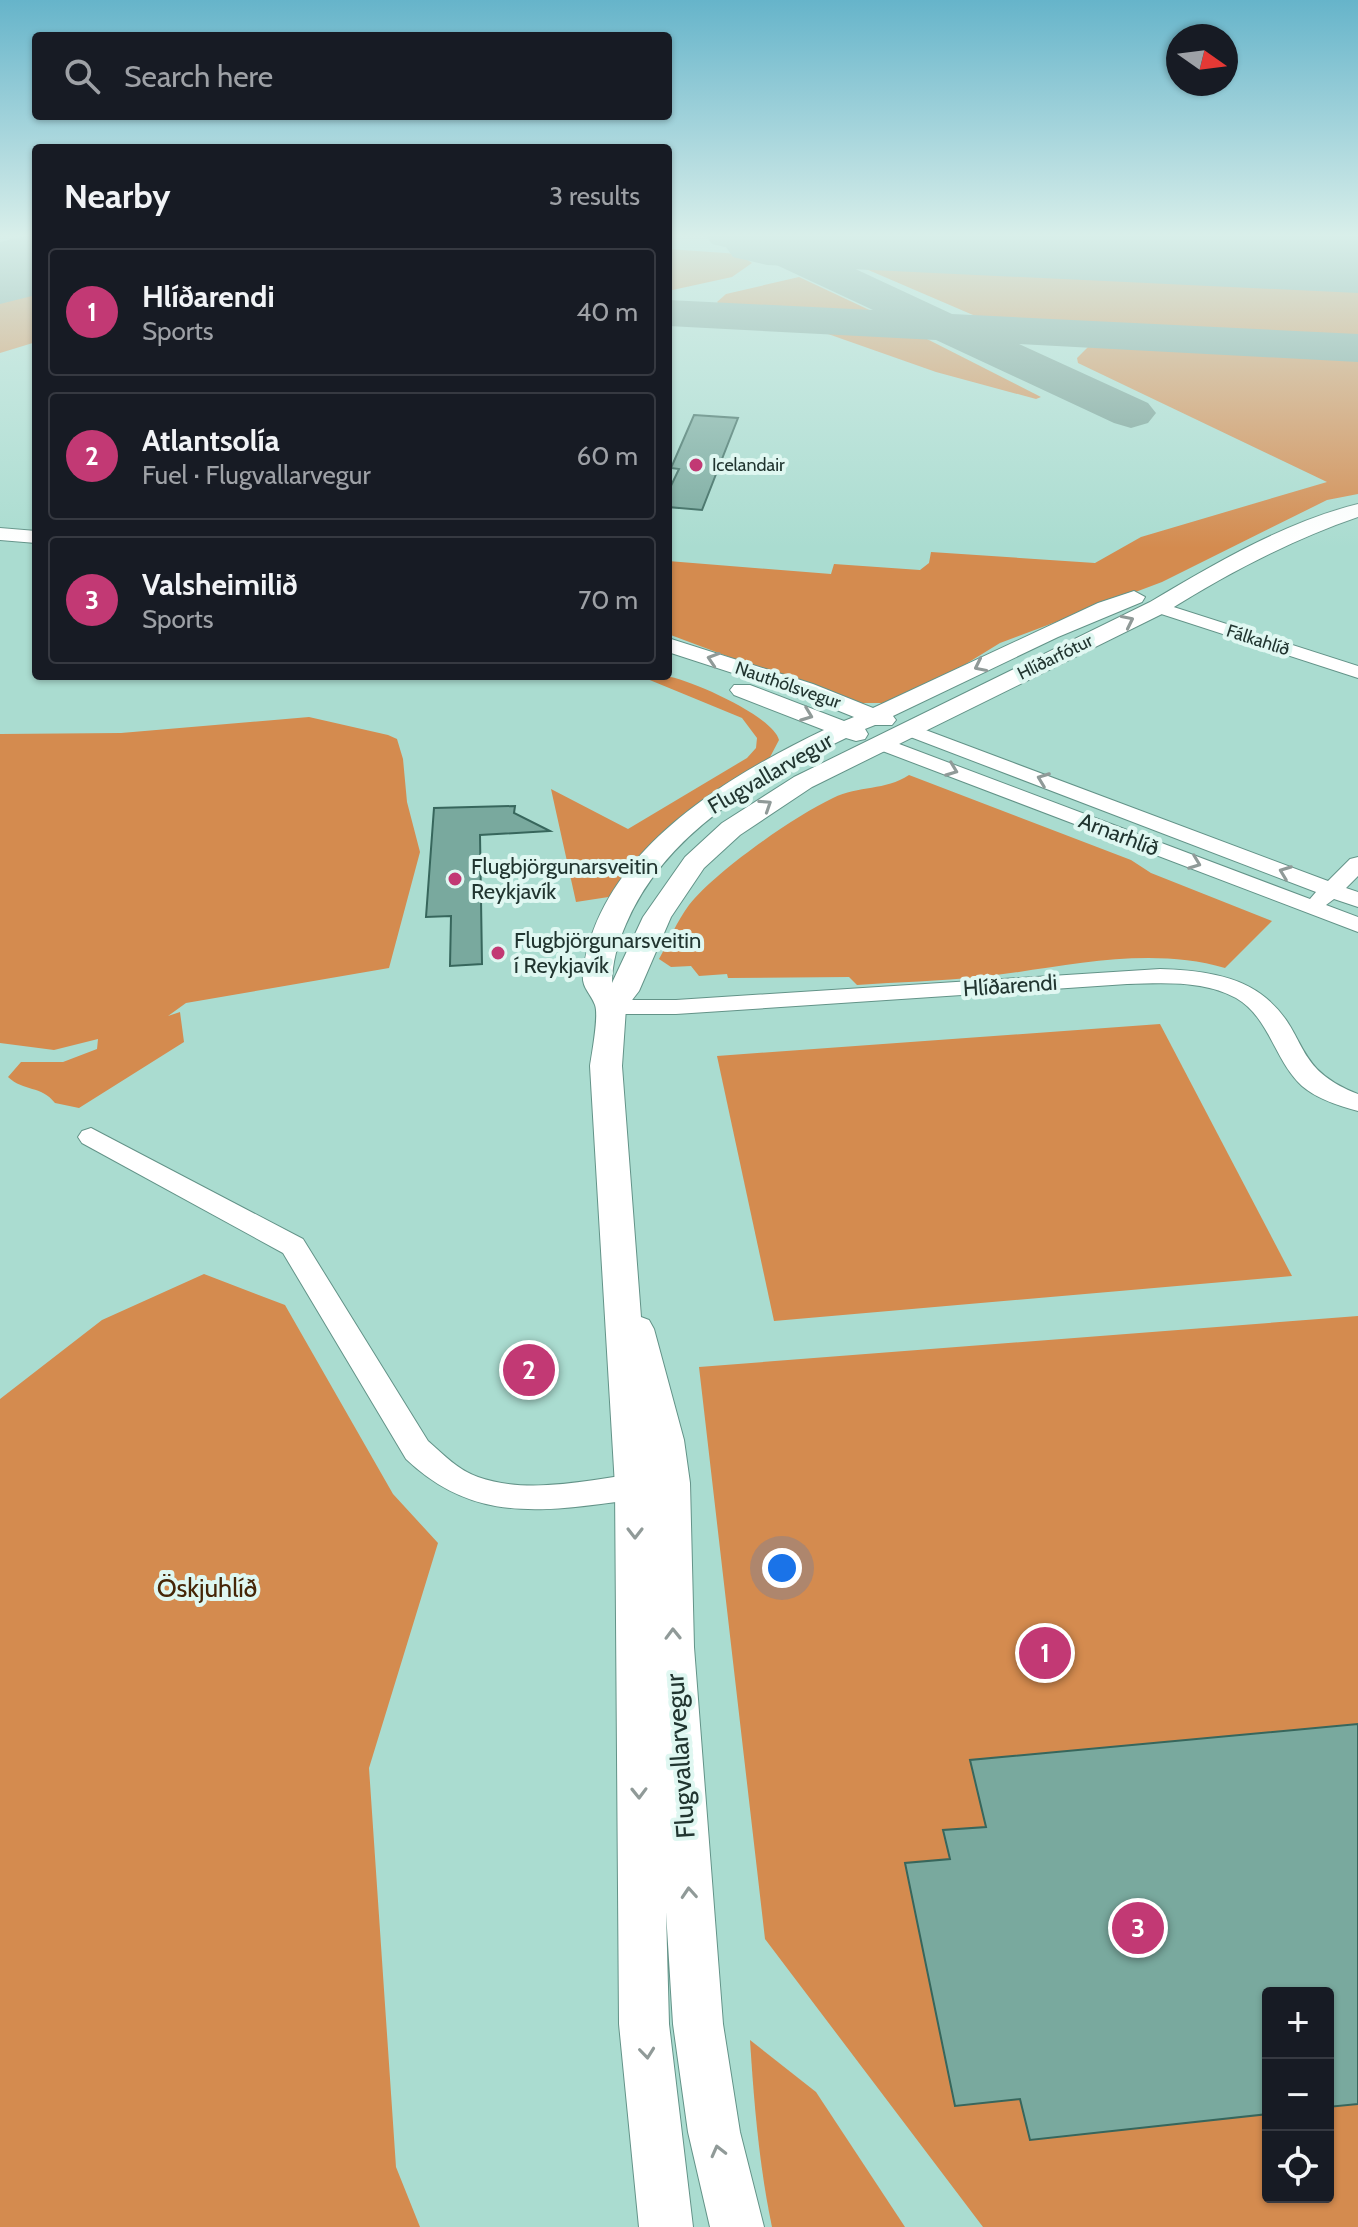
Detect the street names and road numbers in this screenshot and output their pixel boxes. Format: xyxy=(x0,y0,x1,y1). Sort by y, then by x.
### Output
street label: Fálkahlíð xyxy=(1224,619,1292,661)
street label: Hlíðarfótur xyxy=(1014,629,1096,685)
street label: Nauthólsvegur xyxy=(732,657,844,713)
street label: Flugvallarvegur xyxy=(703,727,838,820)
street label: Arnarhlíð xyxy=(1075,807,1163,862)
street label: Hlíðarendi xyxy=(962,969,1058,1002)
street label: Flugvallarvegur xyxy=(658,1672,702,1839)

